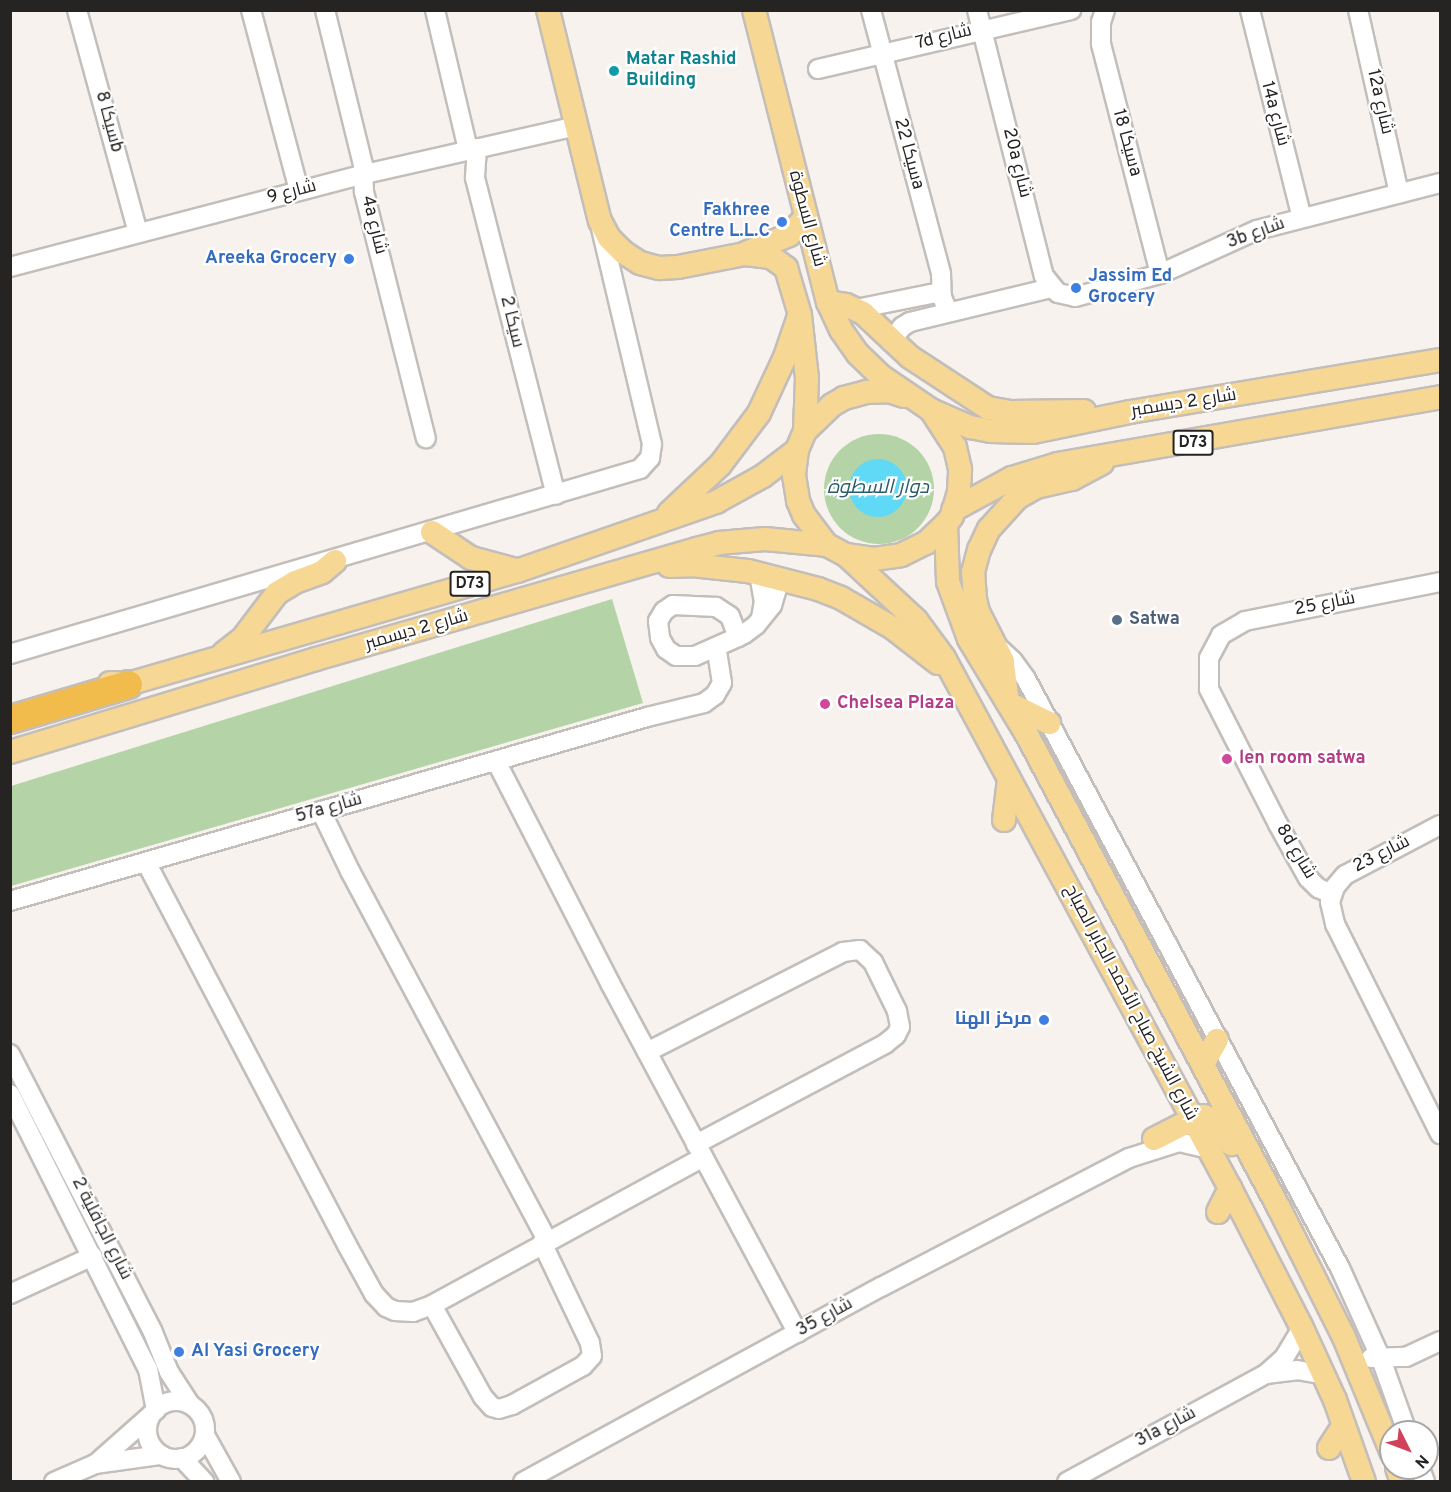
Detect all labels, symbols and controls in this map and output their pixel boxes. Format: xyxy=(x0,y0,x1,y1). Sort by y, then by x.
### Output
street label: 7d شارع xyxy=(914,21,974,55)
place label: Matar Rashid Building xyxy=(626,50,736,92)
marker: Matar Rashid Building xyxy=(607,64,621,78)
street label: 12a شارع xyxy=(1361,67,1397,137)
street label: 14a شارع xyxy=(1255,79,1293,149)
street label: سيكا 8b xyxy=(89,89,127,155)
street label: سيكا 18a xyxy=(1107,107,1145,179)
street label: سيكا 22a xyxy=(888,116,928,192)
street label: 20a شارع xyxy=(997,126,1035,200)
street label: شارع السطوة xyxy=(783,169,829,269)
street label: شارع 9 xyxy=(265,176,319,210)
street label: 4a شارع xyxy=(355,193,391,257)
place label: Fakhree Centre L.L.C xyxy=(669,201,770,244)
street label: 3b شارع xyxy=(1224,214,1288,254)
marker: Fakhree Centre L.L.C xyxy=(775,215,789,229)
place label: Areeka Grocery xyxy=(205,248,337,270)
marker: Areeka Grocery xyxy=(342,252,356,266)
place label: Jassim Ed Grocery xyxy=(1088,267,1172,310)
marker: Jassim Ed Grocery xyxy=(1069,281,1083,295)
street label: سيكا 2 xyxy=(494,294,528,350)
street label: شارع 2 ديسمبر xyxy=(1130,385,1238,423)
road number: D73 xyxy=(1172,430,1214,456)
water label: دوار السطوة xyxy=(827,476,929,500)
road number: D73 xyxy=(449,571,491,597)
street label: شارع 25 xyxy=(1293,589,1357,621)
street label: شارع 2 ديسمبر xyxy=(363,606,471,656)
place label: Satwa xyxy=(1129,609,1180,631)
marker: Satwa xyxy=(1110,613,1124,627)
place label: Chelsea Plaza xyxy=(837,693,954,715)
marker: Chelsea Plaza xyxy=(818,697,832,711)
place label: len room satwa xyxy=(1239,748,1366,770)
marker: len room satwa xyxy=(1220,752,1234,766)
street label: 57a شارع xyxy=(293,789,365,829)
street label: 8d شارع xyxy=(1270,821,1320,883)
street label: شارع 23 xyxy=(1350,832,1414,878)
street label: شارع الشيخ صباح الأحمد الجابر الصباح xyxy=(1058,881,1202,1125)
place label: مركز الهنا xyxy=(955,1009,1032,1031)
marker: مركز الهنا xyxy=(1037,1013,1051,1027)
street label: شارع الجافلية 2 xyxy=(66,1174,136,1284)
street label: شارع 35 xyxy=(793,1294,857,1342)
place label: Al Yasi Grocery xyxy=(191,1341,320,1363)
marker: Al Yasi Grocery xyxy=(172,1345,186,1359)
street label: 31a شارع xyxy=(1132,1403,1200,1453)
north arrow xyxy=(1379,1420,1439,1480)
text: N xyxy=(1410,1450,1432,1472)

